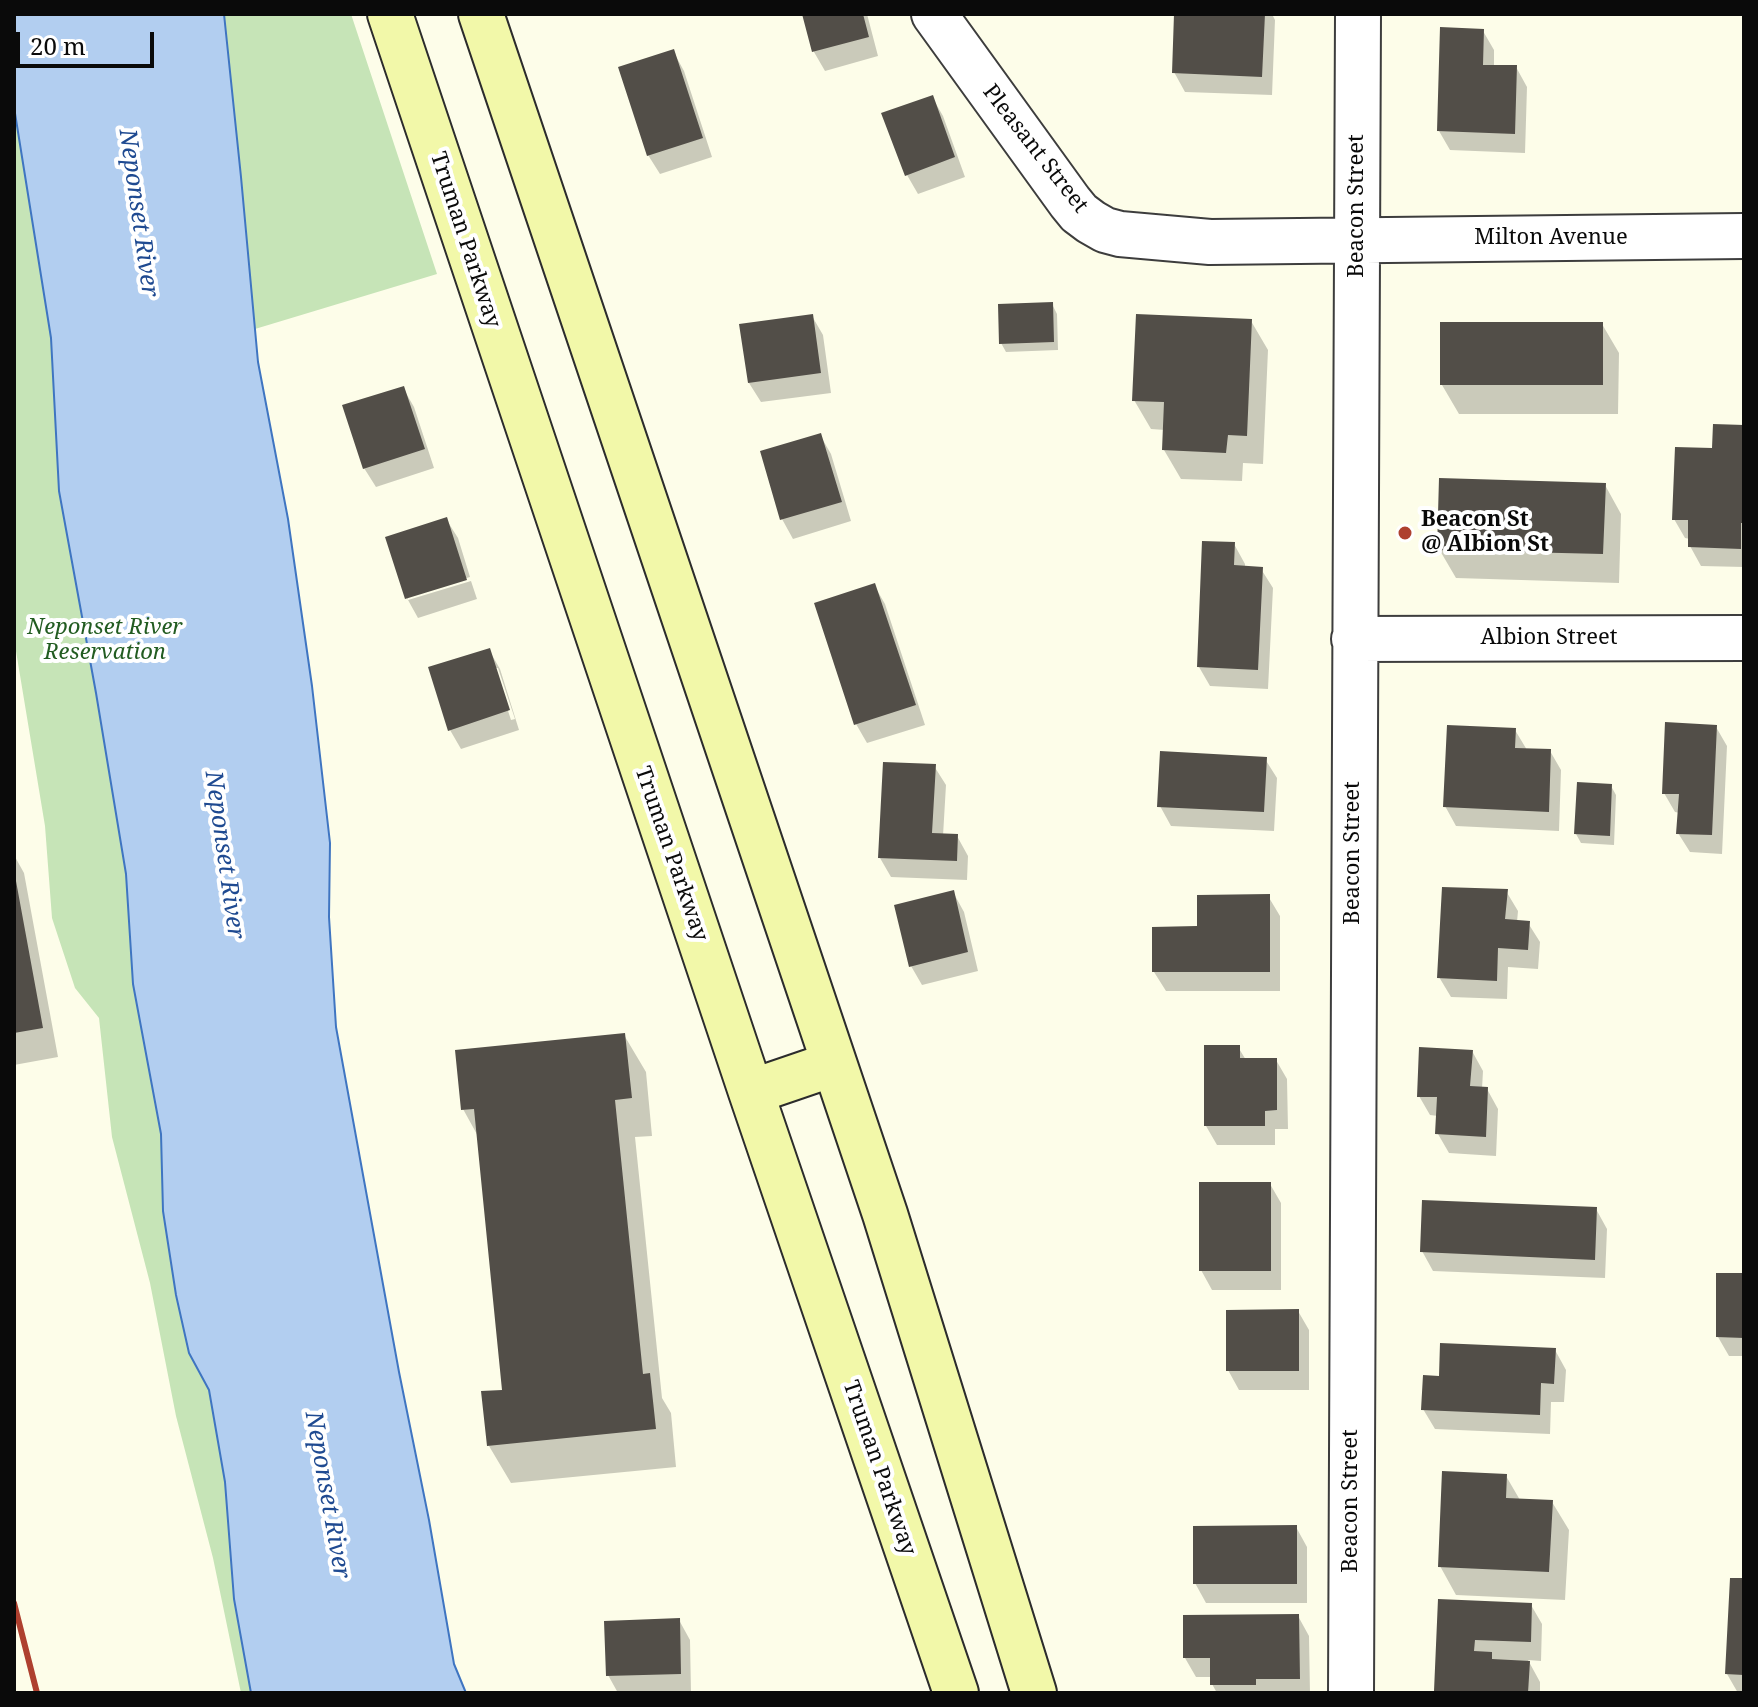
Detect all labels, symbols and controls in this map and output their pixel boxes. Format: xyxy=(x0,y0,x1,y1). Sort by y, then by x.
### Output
scale bar xyxy=(20,16,158,66)
text: 20 m xyxy=(30,29,86,62)
street label: Pleasant Street xyxy=(977,80,1093,218)
water label: Neponset River xyxy=(112,127,164,299)
street label: Beacon Street xyxy=(1344,134,1370,278)
street label: Truman Parkway xyxy=(424,149,506,331)
street label: Milton Avenue xyxy=(1474,225,1628,251)
place label: Beacon St @ Albion St xyxy=(1421,507,1549,558)
marker: Beacon St @ Albion St xyxy=(1396,524,1414,542)
park label: Neponset River Reservation xyxy=(27,615,183,666)
street label: Albion Street xyxy=(1481,625,1617,651)
street label: Truman Parkway xyxy=(629,763,713,945)
water label: Neponset River xyxy=(198,769,250,941)
street label: Beacon Street xyxy=(1340,781,1366,925)
street label: Truman Parkway xyxy=(837,1377,921,1559)
water label: Neponset River xyxy=(298,1409,356,1581)
street label: Beacon Street xyxy=(1338,1429,1364,1573)

